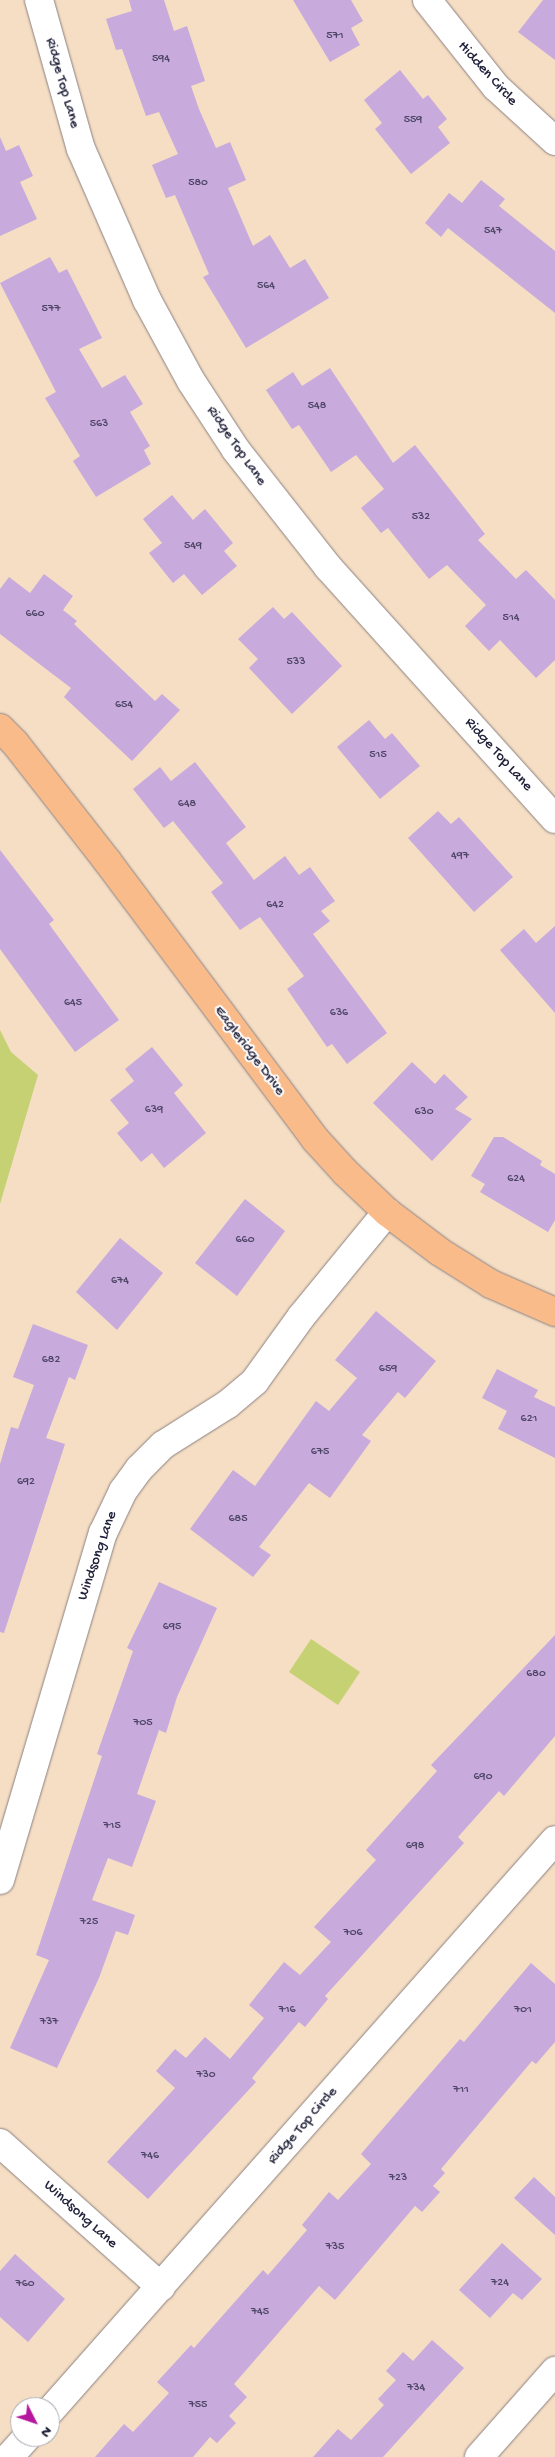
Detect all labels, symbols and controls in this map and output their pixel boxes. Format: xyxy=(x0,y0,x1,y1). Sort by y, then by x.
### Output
house number: 571 xyxy=(326,30,344,44)
street label: Ridge Top Lane xyxy=(41,36,83,130)
street label: Hidden Circle xyxy=(453,38,521,110)
house number: 594 xyxy=(152,53,170,67)
house number: 559 xyxy=(404,114,422,128)
house number: 580 xyxy=(188,177,208,191)
house number: 547 xyxy=(484,225,502,239)
house number: 564 xyxy=(257,280,275,294)
house number: 577 xyxy=(42,303,60,317)
house number: 548 xyxy=(308,400,326,414)
street label: Ridge Top Lane xyxy=(202,403,270,489)
house number: 563 xyxy=(90,418,108,432)
house number: 532 xyxy=(412,511,430,525)
house number: 549 xyxy=(184,540,202,554)
house number: 660 xyxy=(26,608,44,622)
house number: 514 xyxy=(503,612,519,626)
house number: 533 xyxy=(287,656,305,670)
house number: 654 xyxy=(115,699,133,713)
street label: Ridge Top Lane xyxy=(460,714,536,796)
house number: 515 xyxy=(369,749,387,763)
house number: 648 xyxy=(178,798,196,812)
house number: 497 xyxy=(451,850,469,864)
house number: 642 xyxy=(266,899,284,913)
house number: 645 xyxy=(64,997,82,1011)
street label: Eagleridge Drive xyxy=(210,1003,288,1099)
house number: 636 xyxy=(330,1007,348,1021)
house number: 639 xyxy=(145,1104,163,1118)
house number: 630 xyxy=(414,1106,434,1120)
house number: 624 xyxy=(507,1173,525,1187)
house number: 660 xyxy=(236,1234,254,1248)
house number: 674 xyxy=(111,1275,129,1289)
house number: 682 xyxy=(42,1354,60,1368)
house number: 659 xyxy=(379,1363,397,1377)
house number: 621 xyxy=(521,1413,537,1427)
house number: 675 xyxy=(311,1446,329,1460)
house number: 692 xyxy=(17,1476,35,1490)
street label: Windsong Lane xyxy=(74,1509,122,1603)
house number: 685 xyxy=(229,1513,247,1527)
house number: 695 xyxy=(163,1621,181,1635)
house number: 680 xyxy=(526,1668,546,1682)
house number: 705 xyxy=(133,1717,153,1731)
house number: 690 xyxy=(474,1771,492,1785)
house number: 715 xyxy=(103,1820,121,1834)
house number: 698 xyxy=(406,1840,424,1854)
house number: 725 xyxy=(80,1916,98,1930)
house number: 706 xyxy=(343,1927,363,1941)
house number: 716 xyxy=(278,2004,296,2018)
house number: 701 xyxy=(514,2004,532,2018)
house number: 737 xyxy=(40,2016,58,2030)
house number: 730 xyxy=(196,2069,216,2083)
street label: Ridge Top Circle xyxy=(264,2083,342,2169)
house number: 711 xyxy=(453,2084,469,2098)
house number: 746 xyxy=(141,2150,159,2164)
house number: 723 xyxy=(389,2172,407,2186)
street label: Windsong Lane xyxy=(39,2177,121,2253)
house number: 735 xyxy=(326,2241,344,2255)
house number: 724 xyxy=(491,2277,509,2291)
house number: 760 xyxy=(15,2278,35,2292)
house number: 745 xyxy=(251,2306,269,2320)
house number: 734 xyxy=(407,2382,425,2396)
north arrow xyxy=(10,2397,60,2447)
house number: 755 xyxy=(189,2399,207,2413)
text: N xyxy=(37,2422,55,2441)

